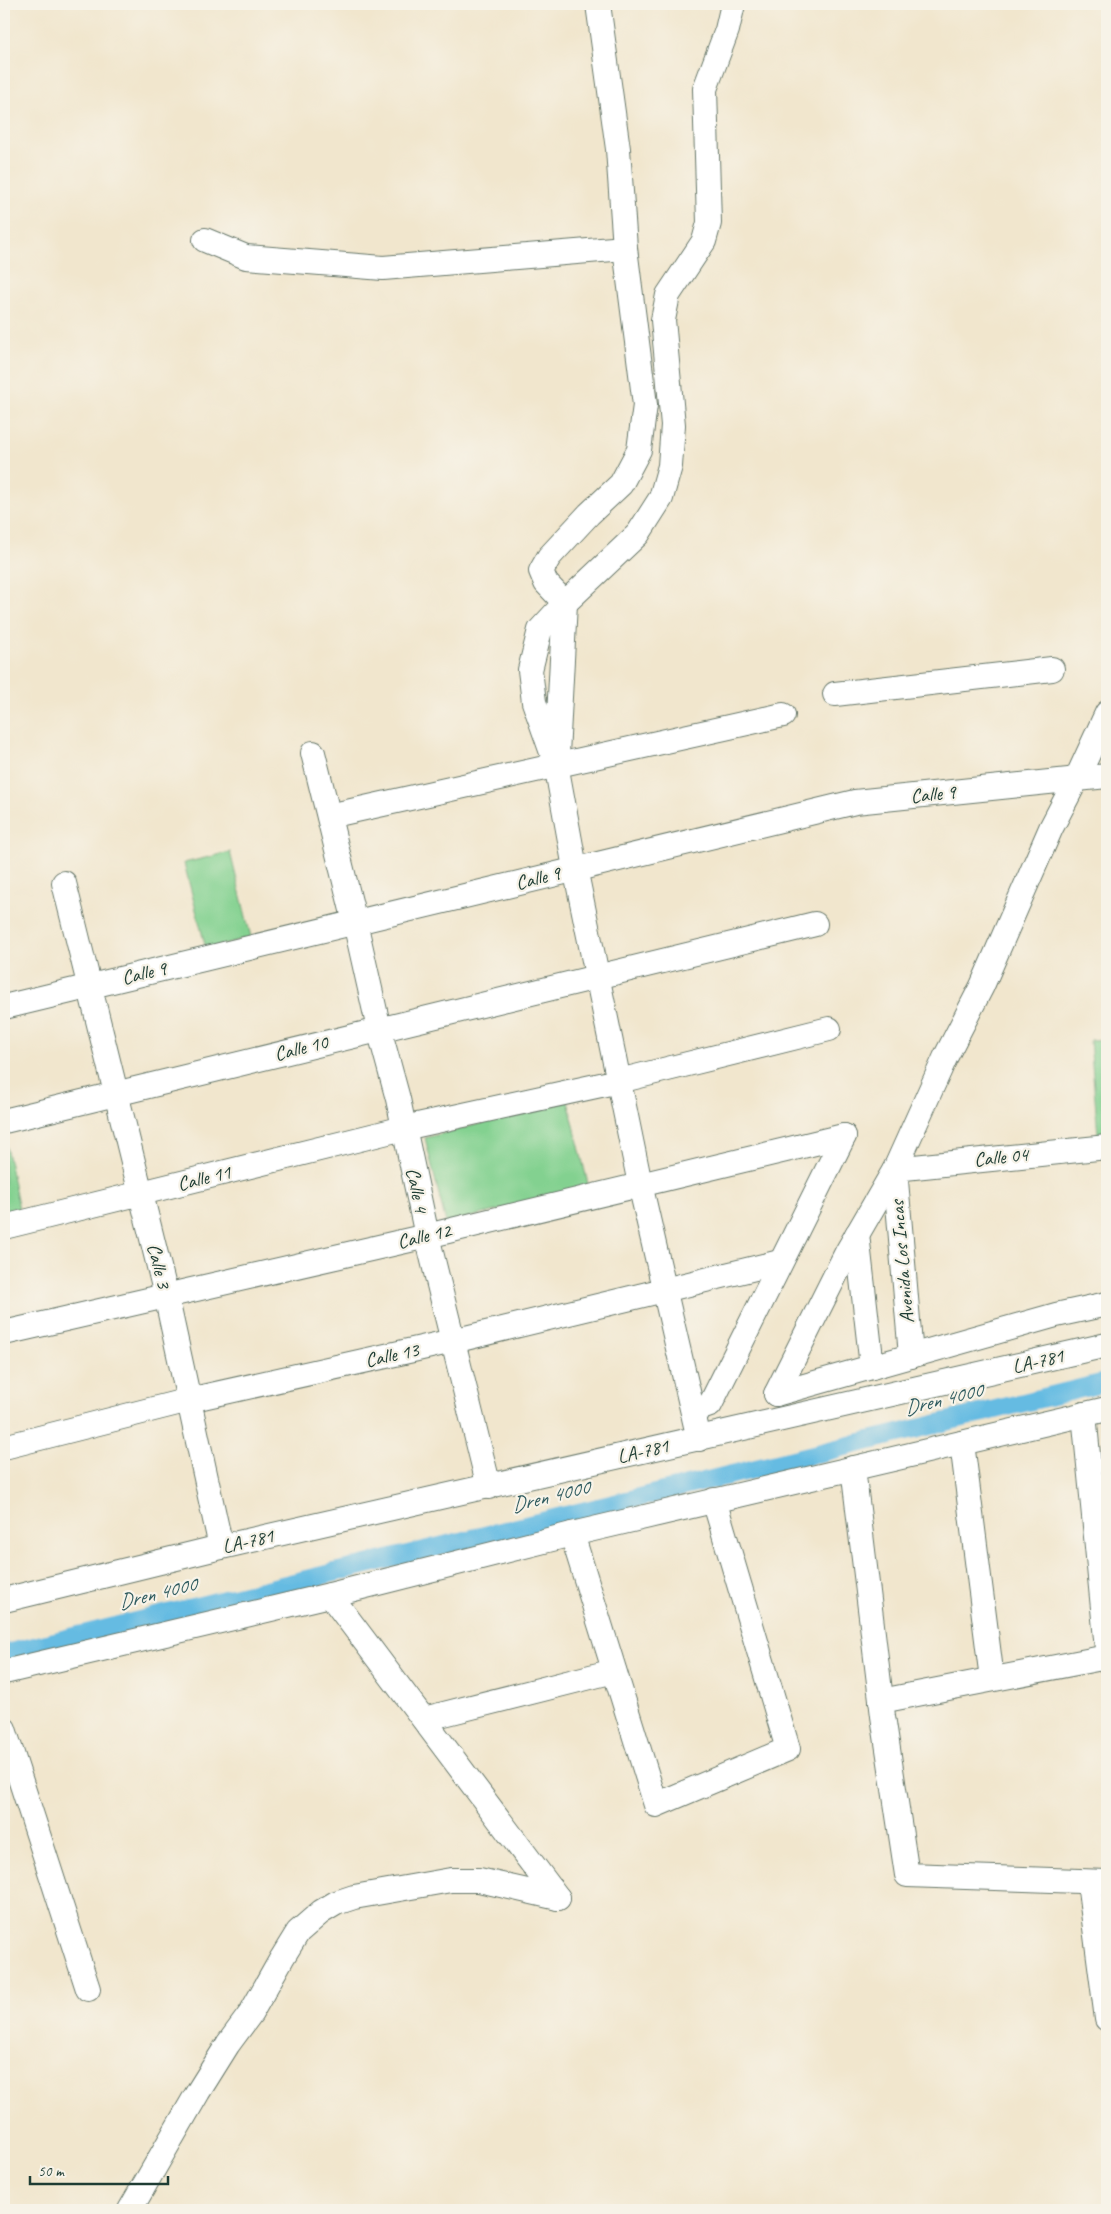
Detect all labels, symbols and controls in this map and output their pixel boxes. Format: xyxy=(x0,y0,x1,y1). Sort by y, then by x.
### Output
street label: Calle 9 xyxy=(909,779,959,809)
street label: Calle 9 xyxy=(513,860,565,896)
street label: Calle 9 xyxy=(119,955,171,990)
street label: Calle 10 xyxy=(272,1029,332,1067)
street label: Calle 04 xyxy=(973,1142,1031,1172)
street label: Calle 11 xyxy=(175,1159,234,1197)
street label: Calle 4 xyxy=(400,1165,434,1217)
street label: Avenida Los Incas xyxy=(884,1197,920,1324)
street label: Calle 12 xyxy=(395,1217,455,1254)
street label: Calle 3 xyxy=(141,1241,177,1293)
street label: Calle 13 xyxy=(363,1337,423,1373)
street label: LA-781 xyxy=(1010,1343,1067,1379)
water label: Dren 4000 xyxy=(901,1376,989,1421)
street label: LA-781 xyxy=(615,1433,672,1469)
water label: Dren 4000 xyxy=(508,1473,596,1518)
street label: LA-781 xyxy=(220,1523,277,1559)
water label: Dren 4000 xyxy=(115,1570,203,1615)
scale bar xyxy=(30,2154,168,2186)
text: 50 m xyxy=(38,2162,65,2181)

